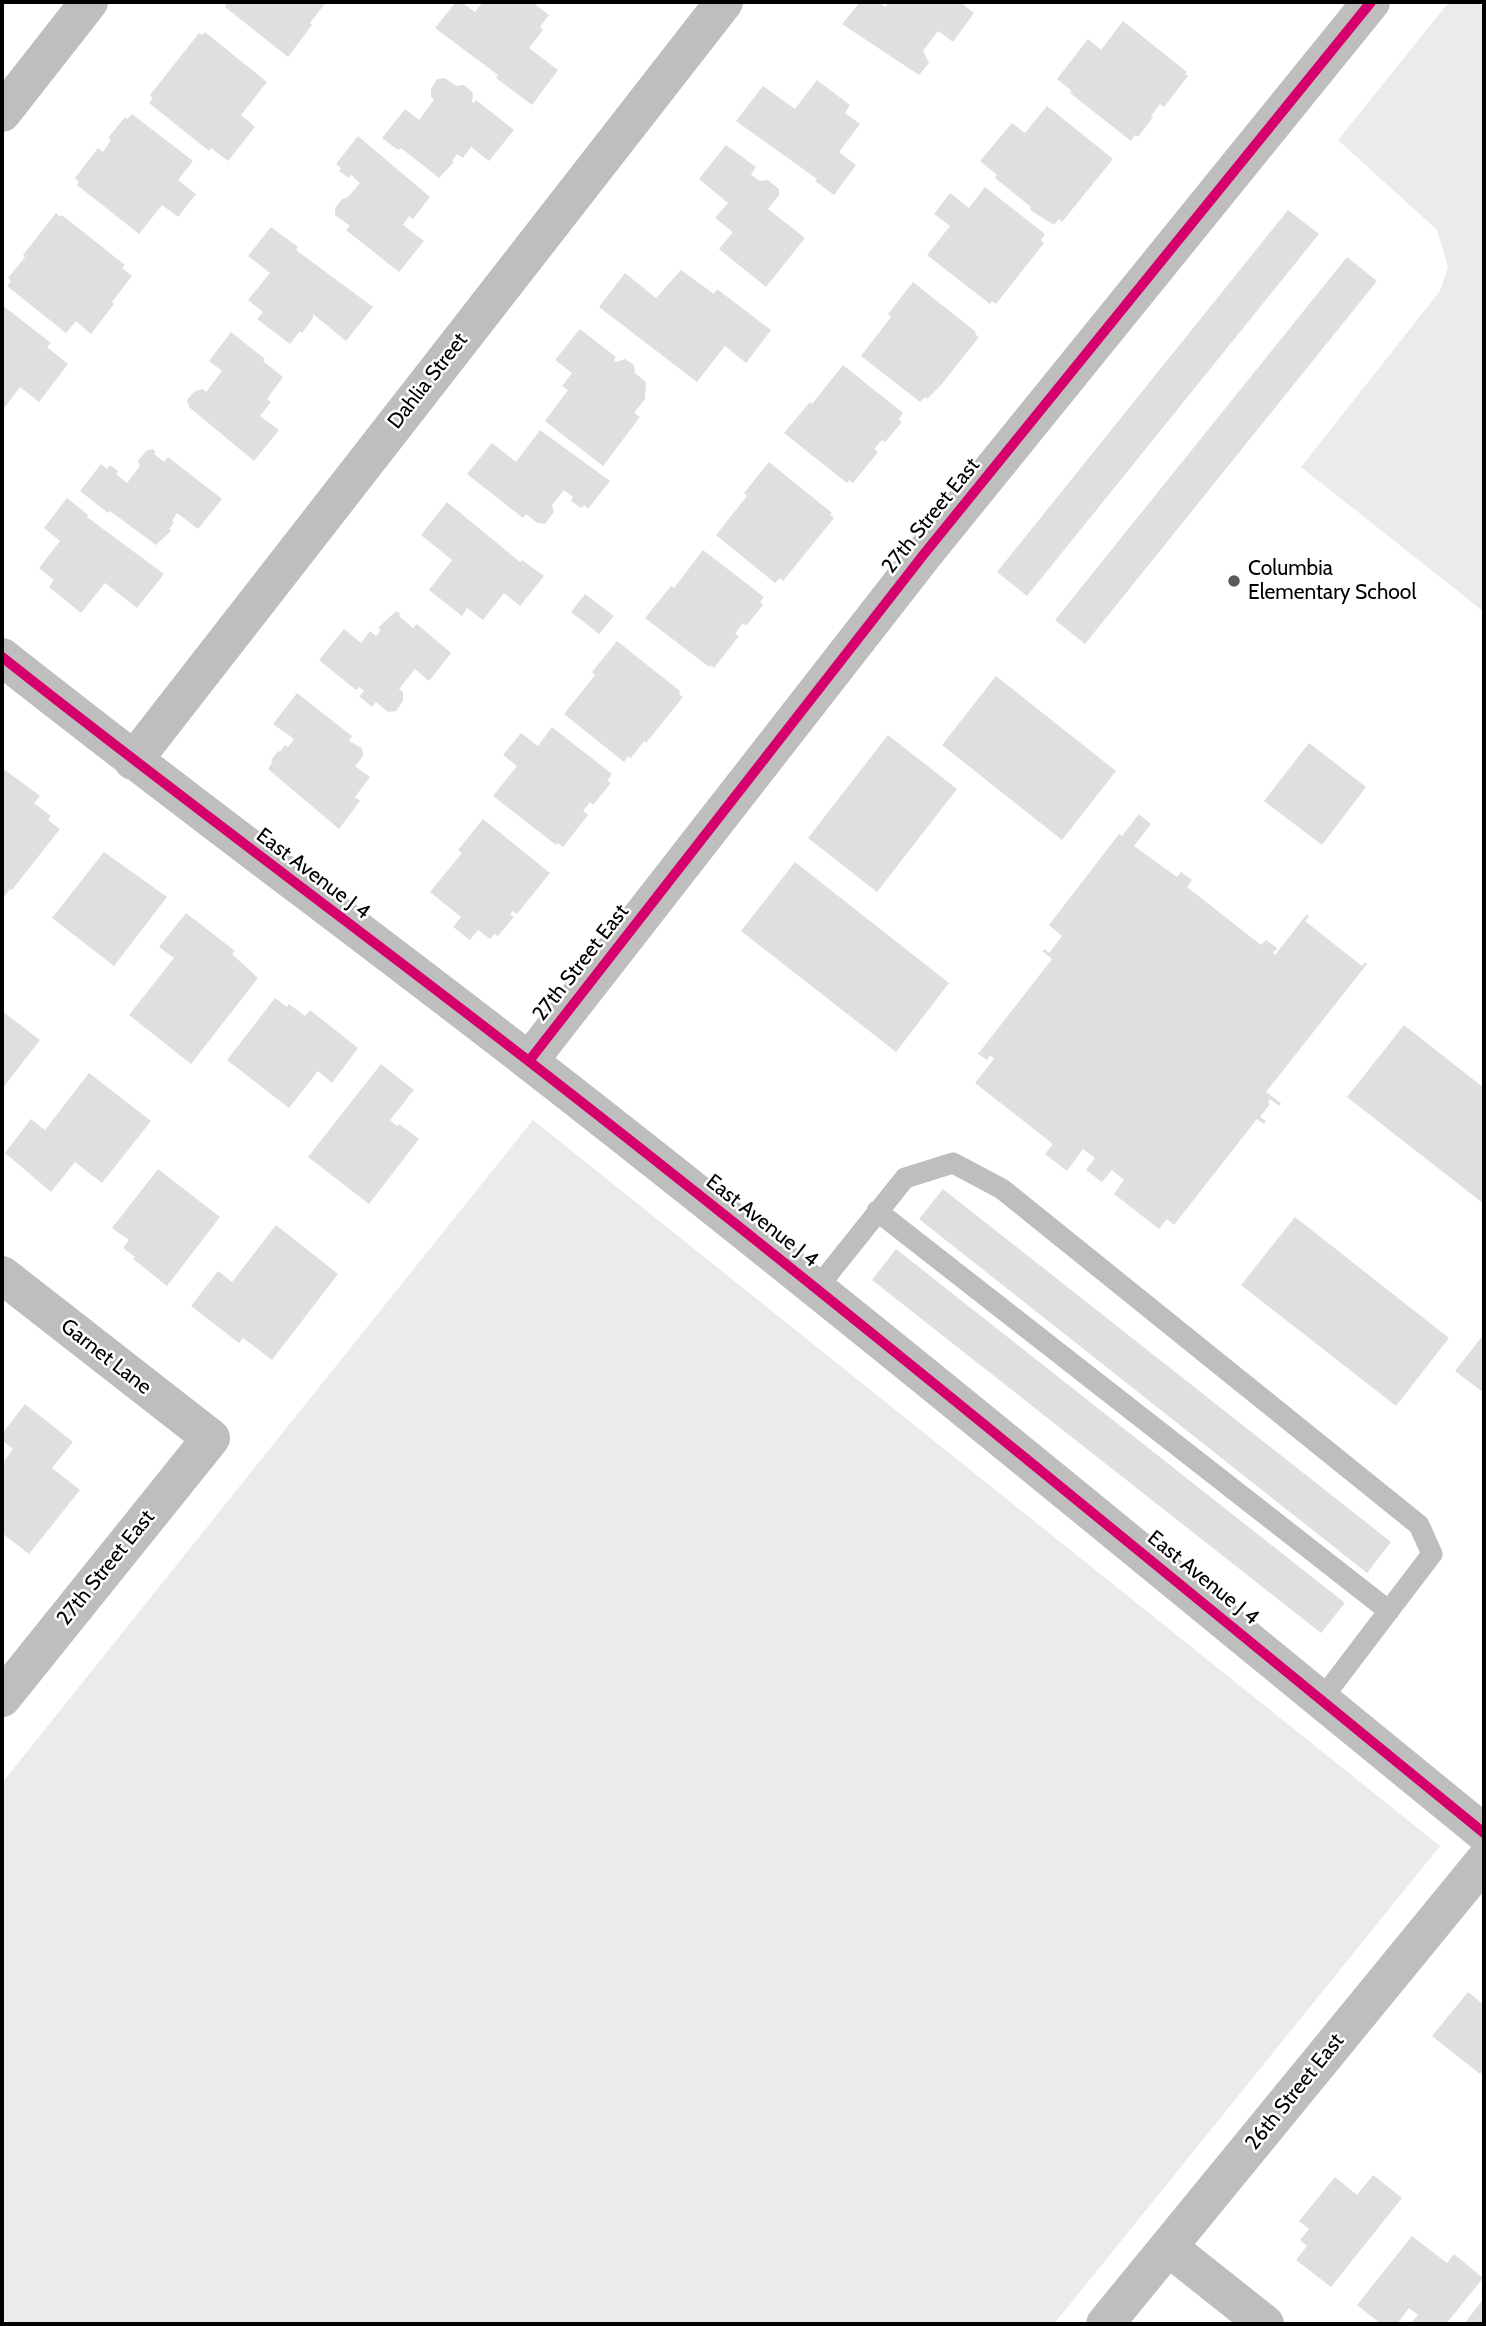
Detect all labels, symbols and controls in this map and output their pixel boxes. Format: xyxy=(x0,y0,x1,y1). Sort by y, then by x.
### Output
street label: Dahlia Street xyxy=(383,328,473,434)
street label: 27th Street East xyxy=(877,453,985,579)
place label: Columbia Elementary School xyxy=(1248,556,1416,606)
marker: Columbia Elementary School xyxy=(1226,573,1242,589)
street label: East Avenue J 4 xyxy=(251,823,375,925)
street label: 27th Street East xyxy=(528,900,634,1026)
street label: East Avenue J 4 xyxy=(701,1169,823,1273)
street label: Garnet Lane xyxy=(56,1314,156,1400)
street label: 27th Street East xyxy=(52,1505,160,1631)
street label: East Avenue J 4 xyxy=(1142,1525,1264,1631)
street label: 26th Street East xyxy=(1240,2029,1350,2155)

